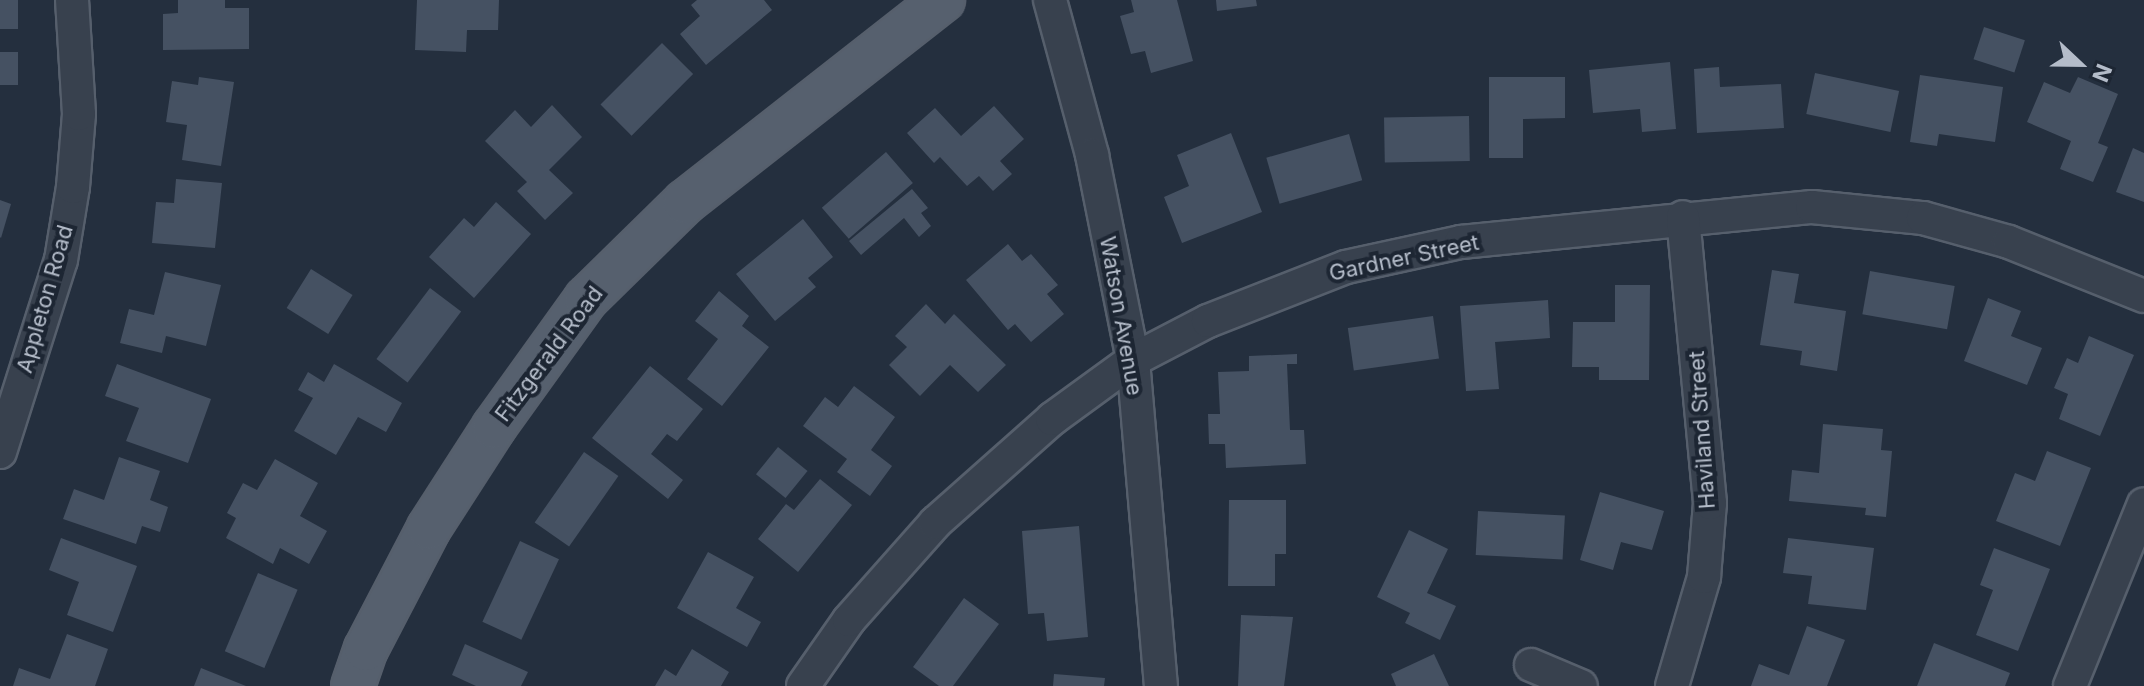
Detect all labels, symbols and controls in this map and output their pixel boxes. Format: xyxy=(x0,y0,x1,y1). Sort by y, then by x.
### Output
north arrow xyxy=(2040,24,2120,104)
text: N xyxy=(2087,60,2117,86)
street label: Appleton Road xyxy=(11,222,79,376)
street label: Gardner Street xyxy=(1327,229,1481,287)
street label: Watson Avenue xyxy=(1094,234,1148,398)
street label: Fitzgerald Road xyxy=(490,281,608,427)
street label: Haviland Street xyxy=(1683,350,1721,510)

